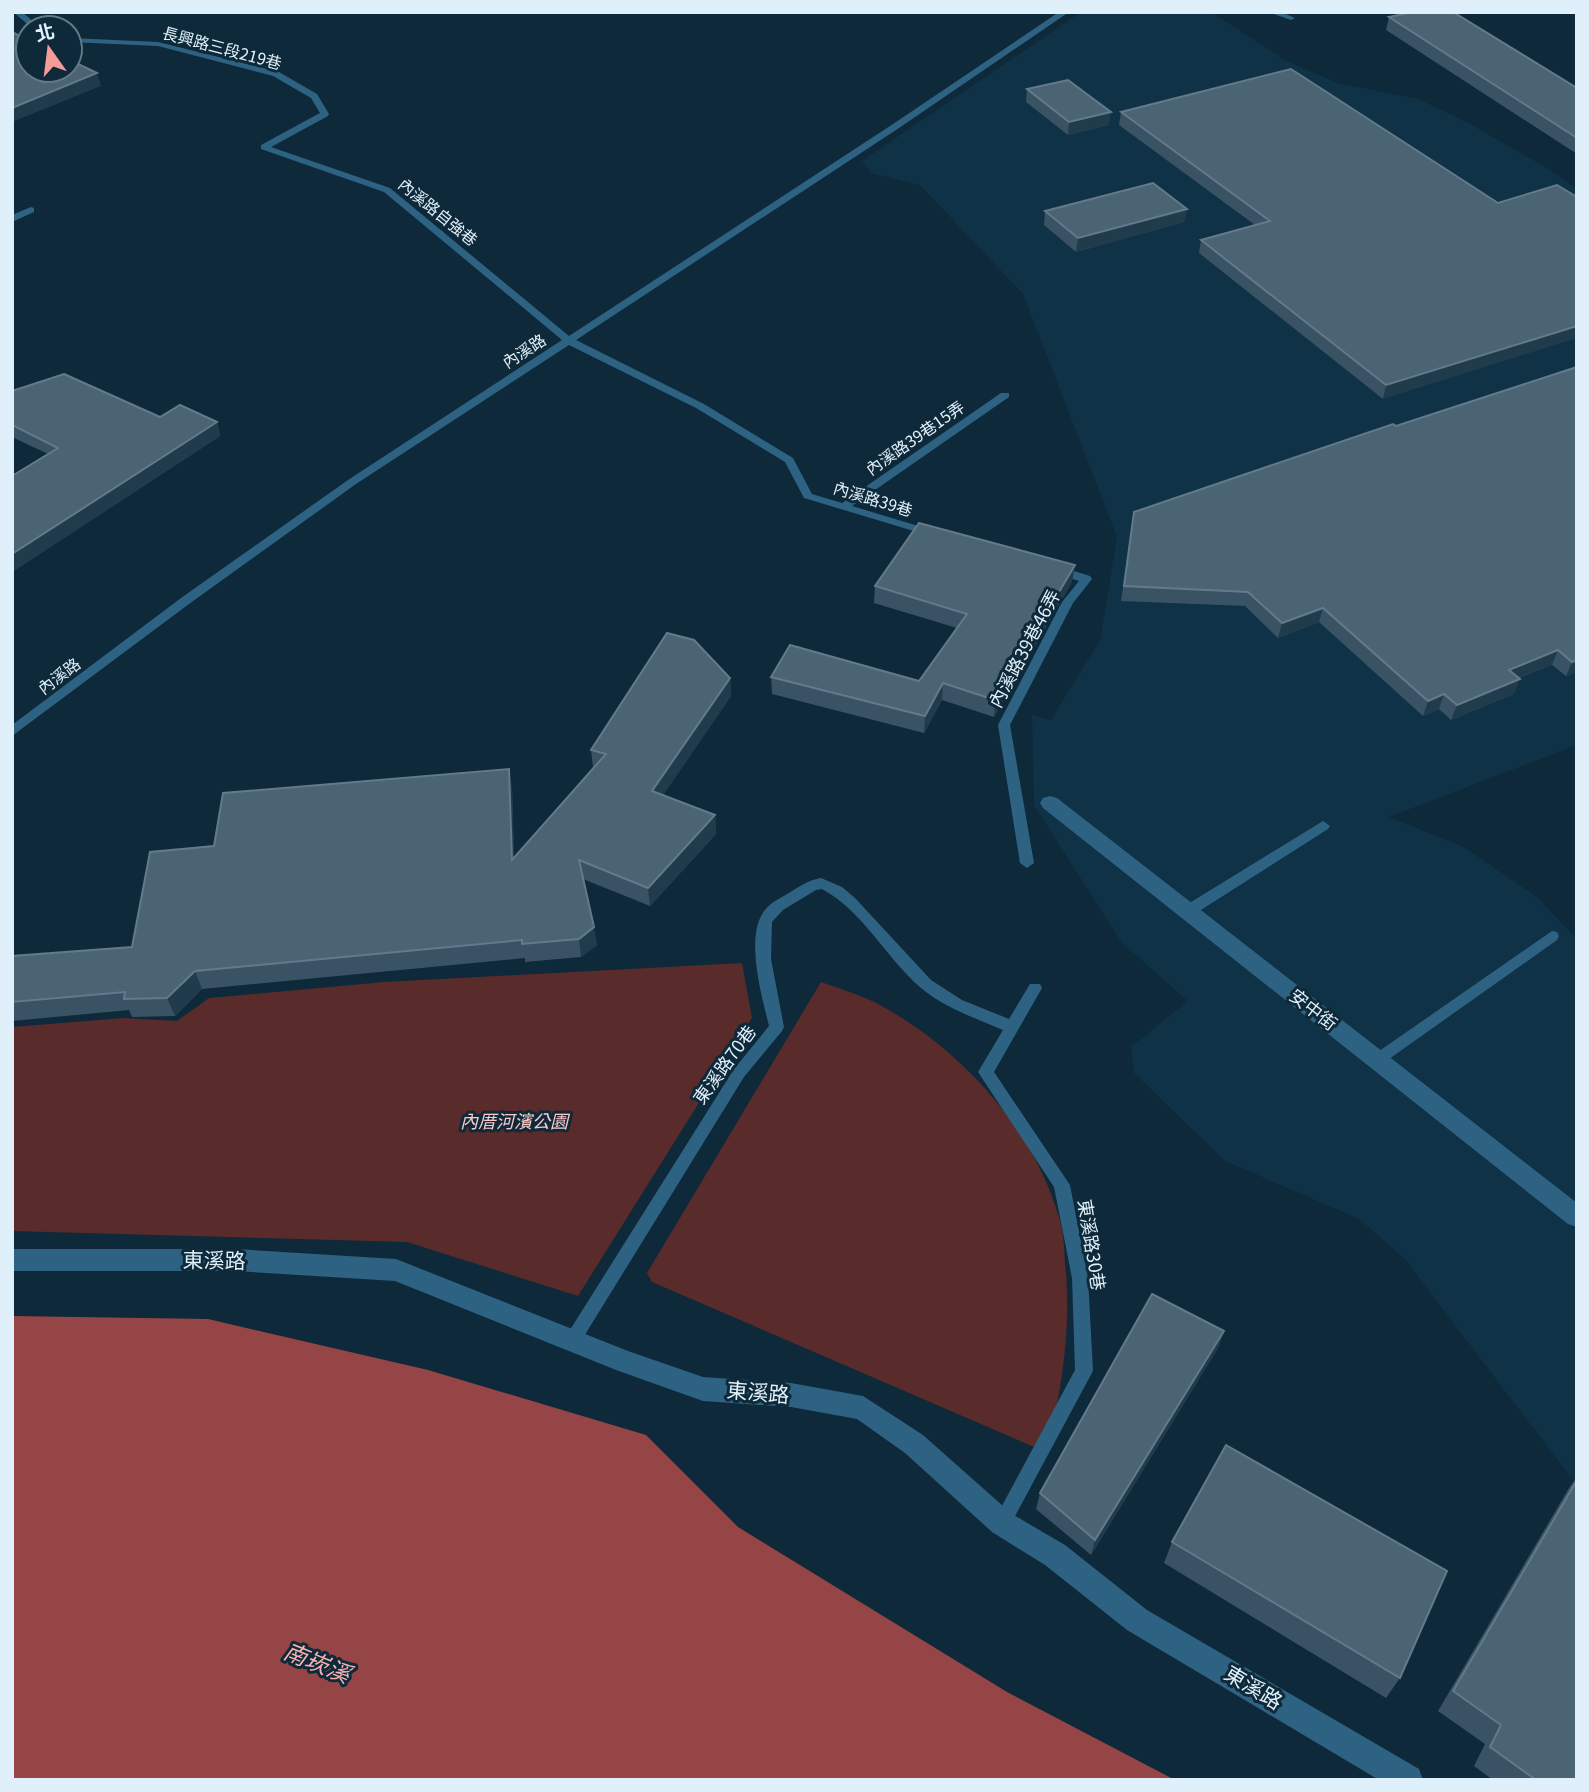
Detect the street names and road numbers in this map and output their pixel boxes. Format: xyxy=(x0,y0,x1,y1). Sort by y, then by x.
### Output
street label: 長興路三段219巷 xyxy=(160,20,285,74)
street label: 內溪路自強巷 xyxy=(394,172,483,251)
street label: 內溪路 xyxy=(497,327,550,373)
street label: 內溪路39巷15弄 xyxy=(860,394,969,480)
street label: 內溪路39巷 xyxy=(831,475,916,521)
street label: 內溪路39巷46弄 xyxy=(981,585,1065,712)
street label: 內溪路 xyxy=(32,651,85,699)
street label: 安中街 xyxy=(1285,982,1344,1035)
street label: 東溪路70巷 xyxy=(686,1019,761,1109)
street label: 東溪路30巷 xyxy=(1073,1197,1113,1292)
street label: 東溪路 xyxy=(182,1243,246,1275)
street label: 東溪路 xyxy=(725,1373,791,1409)
street label: 東溪路 xyxy=(1219,1657,1289,1715)

